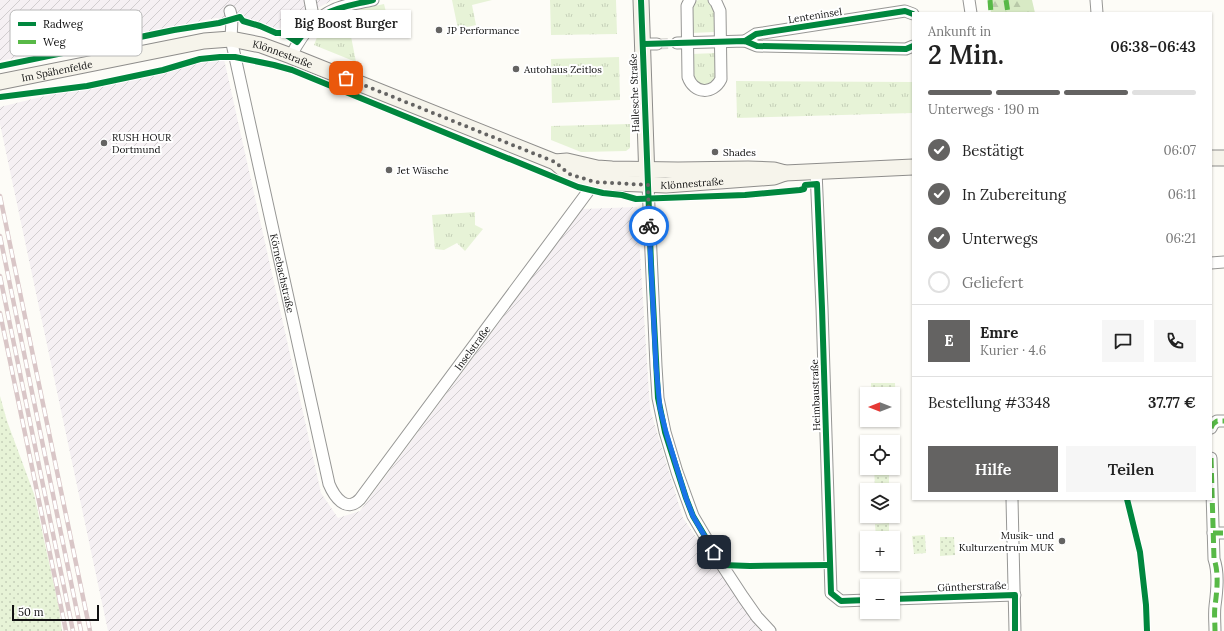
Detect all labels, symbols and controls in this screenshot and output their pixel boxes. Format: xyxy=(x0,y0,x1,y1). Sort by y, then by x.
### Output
street label: Lenteninsel xyxy=(787,5,843,26)
legend xyxy=(10,10,142,56)
callout: Big Boost Burger xyxy=(281,10,411,38)
text: Big Boost Burger xyxy=(294,15,398,32)
text: Radweg xyxy=(43,17,84,31)
text: Ankunft in xyxy=(928,23,991,40)
place label: JP Performance xyxy=(446,24,520,37)
marker: JP Performance xyxy=(434,25,444,35)
text: Weg xyxy=(43,35,66,49)
street label: Klönnestraße xyxy=(251,37,315,71)
text: 06:38–06:43 xyxy=(1110,37,1196,56)
text: 2 Min. xyxy=(928,38,1004,71)
street label: Hallesche Straße xyxy=(627,53,642,133)
street label: Im Spähenfelde xyxy=(20,57,94,85)
pin xyxy=(329,61,363,95)
place label: Autohaus Zeitlos xyxy=(523,63,602,76)
marker: Autohaus Zeitlos xyxy=(511,64,521,74)
icon: bag xyxy=(335,67,357,89)
text: Unterwegs · 190 m xyxy=(928,101,1039,118)
place label: RUSH HOUR Dortmund xyxy=(112,131,172,156)
marker: RUSH HOUR Dortmund xyxy=(99,138,109,148)
icon: check xyxy=(928,139,950,161)
text: Bestätigt xyxy=(962,141,1024,160)
text: 06:07 xyxy=(1163,142,1196,159)
place label: Shades xyxy=(723,146,756,159)
marker: Shades xyxy=(710,147,720,157)
place label: Jet Wäsche xyxy=(396,164,449,177)
marker: Jet Wäsche xyxy=(384,165,394,175)
street label: Klönnestraße xyxy=(660,175,725,192)
icon: check xyxy=(928,183,950,205)
text: In Zubereitung xyxy=(962,185,1066,204)
text: 06:11 xyxy=(1168,186,1196,203)
courier xyxy=(629,206,669,246)
icon: bike xyxy=(638,215,660,237)
icon: check xyxy=(928,227,950,249)
text: Unterwegs xyxy=(962,229,1038,248)
text: 06:21 xyxy=(1165,230,1196,247)
street label: Körnebachstraße xyxy=(267,232,297,315)
text: Geliefert xyxy=(962,273,1024,292)
button: chat xyxy=(1102,320,1144,362)
button: phone xyxy=(1154,320,1196,362)
street label: Inselstraße xyxy=(452,323,494,373)
text: Emre xyxy=(980,323,1018,342)
text: E xyxy=(944,331,954,350)
text: Kurier · 4.6 xyxy=(980,342,1046,359)
street label: Heimbaustraße xyxy=(808,358,823,431)
north arrow xyxy=(860,387,900,427)
map controls xyxy=(860,387,900,619)
text: Bestellung #3348 xyxy=(928,393,1051,412)
text: 37.77 € xyxy=(1148,393,1196,412)
button: locate xyxy=(860,435,900,475)
button: Hilfe xyxy=(928,446,1058,492)
button: Teilen xyxy=(1066,446,1196,492)
button: layers xyxy=(860,483,900,523)
place label: Musik- und Kulturzentrum MUK xyxy=(959,529,1054,554)
button: + xyxy=(860,531,900,571)
pin xyxy=(697,535,731,569)
marker: Musik- und Kulturzentrum MUK xyxy=(1057,536,1067,546)
icon: home xyxy=(703,541,725,563)
button: − xyxy=(860,579,900,619)
street label: Güntherstraße xyxy=(937,579,1007,594)
scale bar xyxy=(12,603,99,622)
text: 50 m xyxy=(18,605,44,619)

